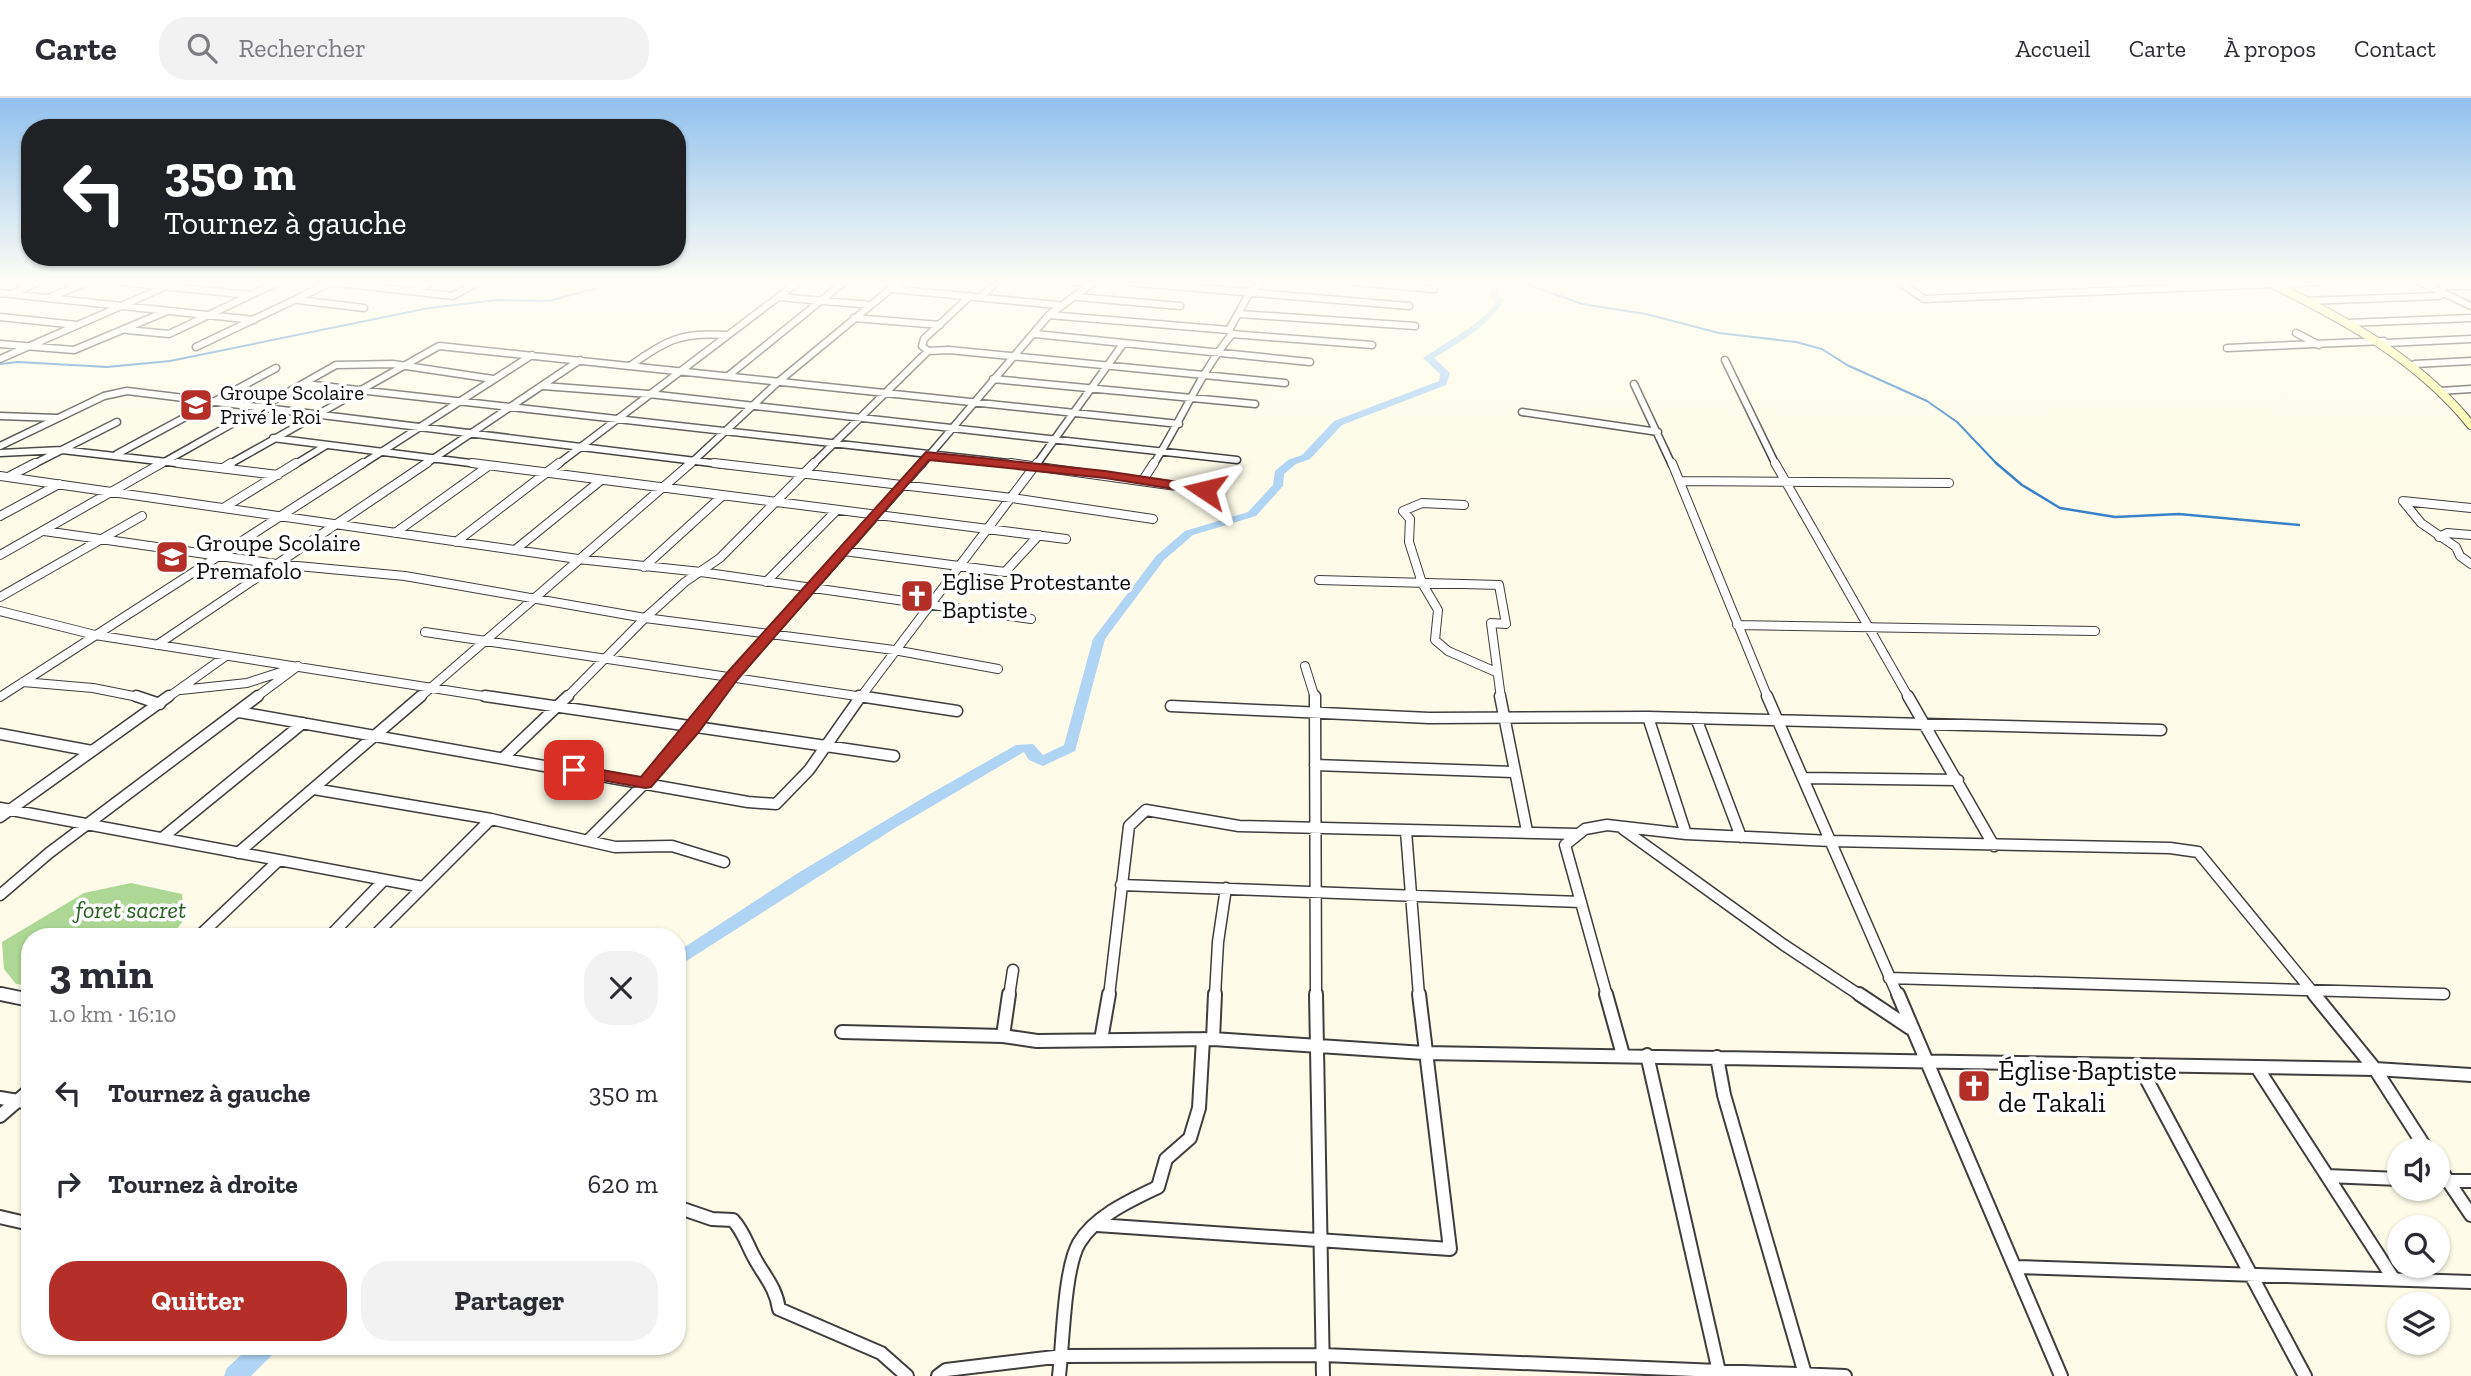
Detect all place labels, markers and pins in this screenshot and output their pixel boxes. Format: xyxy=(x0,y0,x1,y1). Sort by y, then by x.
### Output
place label: Groupe Scolaire Privé le Roi xyxy=(220,380,364,429)
school or university icon: Groupe Scolaire Privé le Roi xyxy=(177,386,215,424)
place label: Groupe Scolaire Premafolo xyxy=(196,528,361,585)
school or university icon: Groupe Scolaire Premafolo xyxy=(153,538,191,576)
place label: Eglise Protestante Baptiste xyxy=(942,567,1131,624)
church icon: Eglise Protestante Baptiste xyxy=(898,577,936,615)
pin xyxy=(544,740,604,800)
place label: Église Baptiste de Takali xyxy=(1998,1054,2177,1119)
church icon: Église Baptiste de Takali xyxy=(1955,1067,1993,1105)

